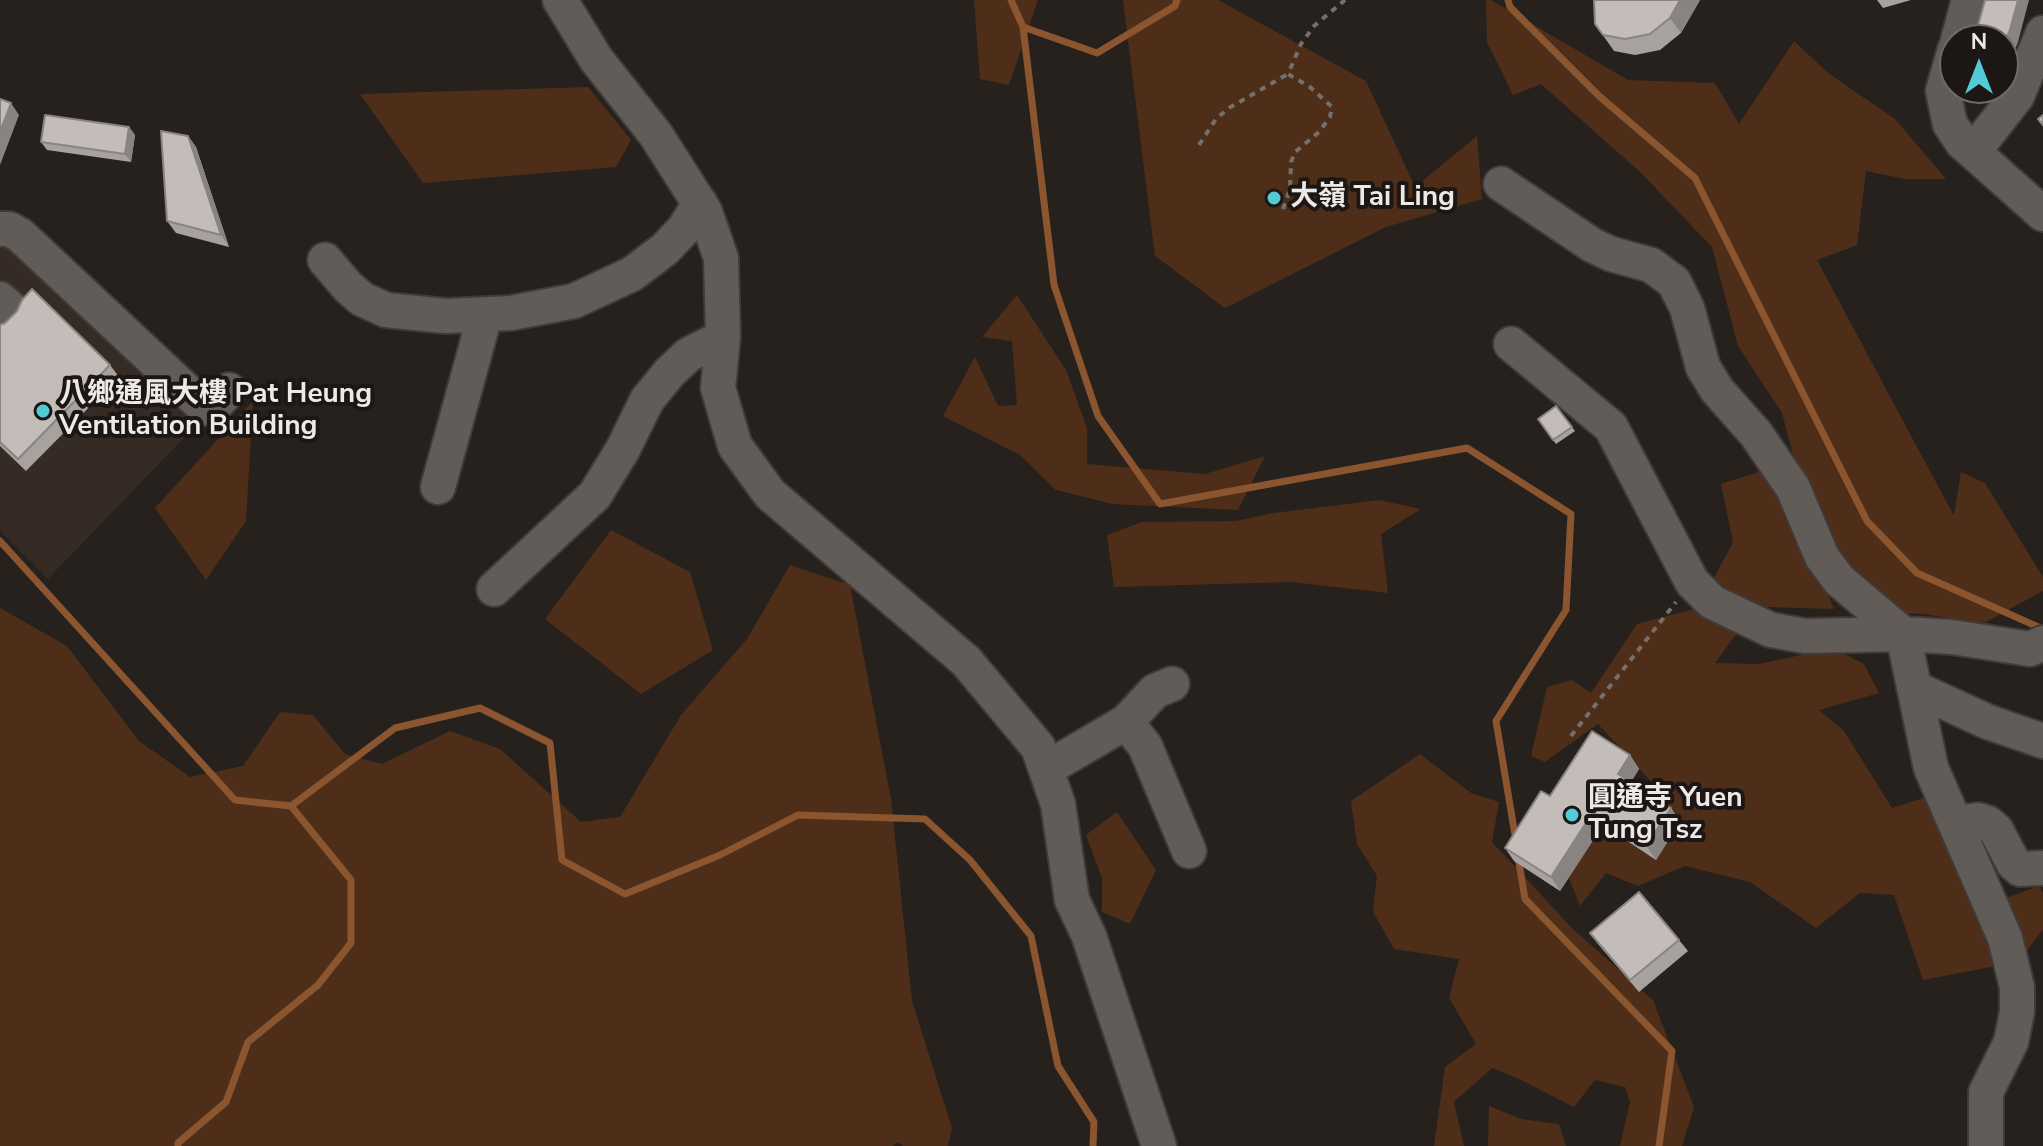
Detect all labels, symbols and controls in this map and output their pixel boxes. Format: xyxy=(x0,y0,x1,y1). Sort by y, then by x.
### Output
north arrow xyxy=(1939,24,2019,104)
text: N xyxy=(1971,27,1987,57)
place label: 大嶺 Tai Ling xyxy=(1290,181,1455,215)
marker: 大嶺 Tai Ling xyxy=(1265,189,1283,207)
place label: 八鄉通風大樓 Pat Heung Ventilation Building xyxy=(59,378,372,444)
marker: 八鄉通風大樓 Pat Heung Ventilation Building xyxy=(34,402,52,420)
place label: 圓通寺 Yuen Tung Tsz xyxy=(1588,782,1743,848)
marker: 圓通寺 Yuen Tung Tsz xyxy=(1563,806,1581,824)

